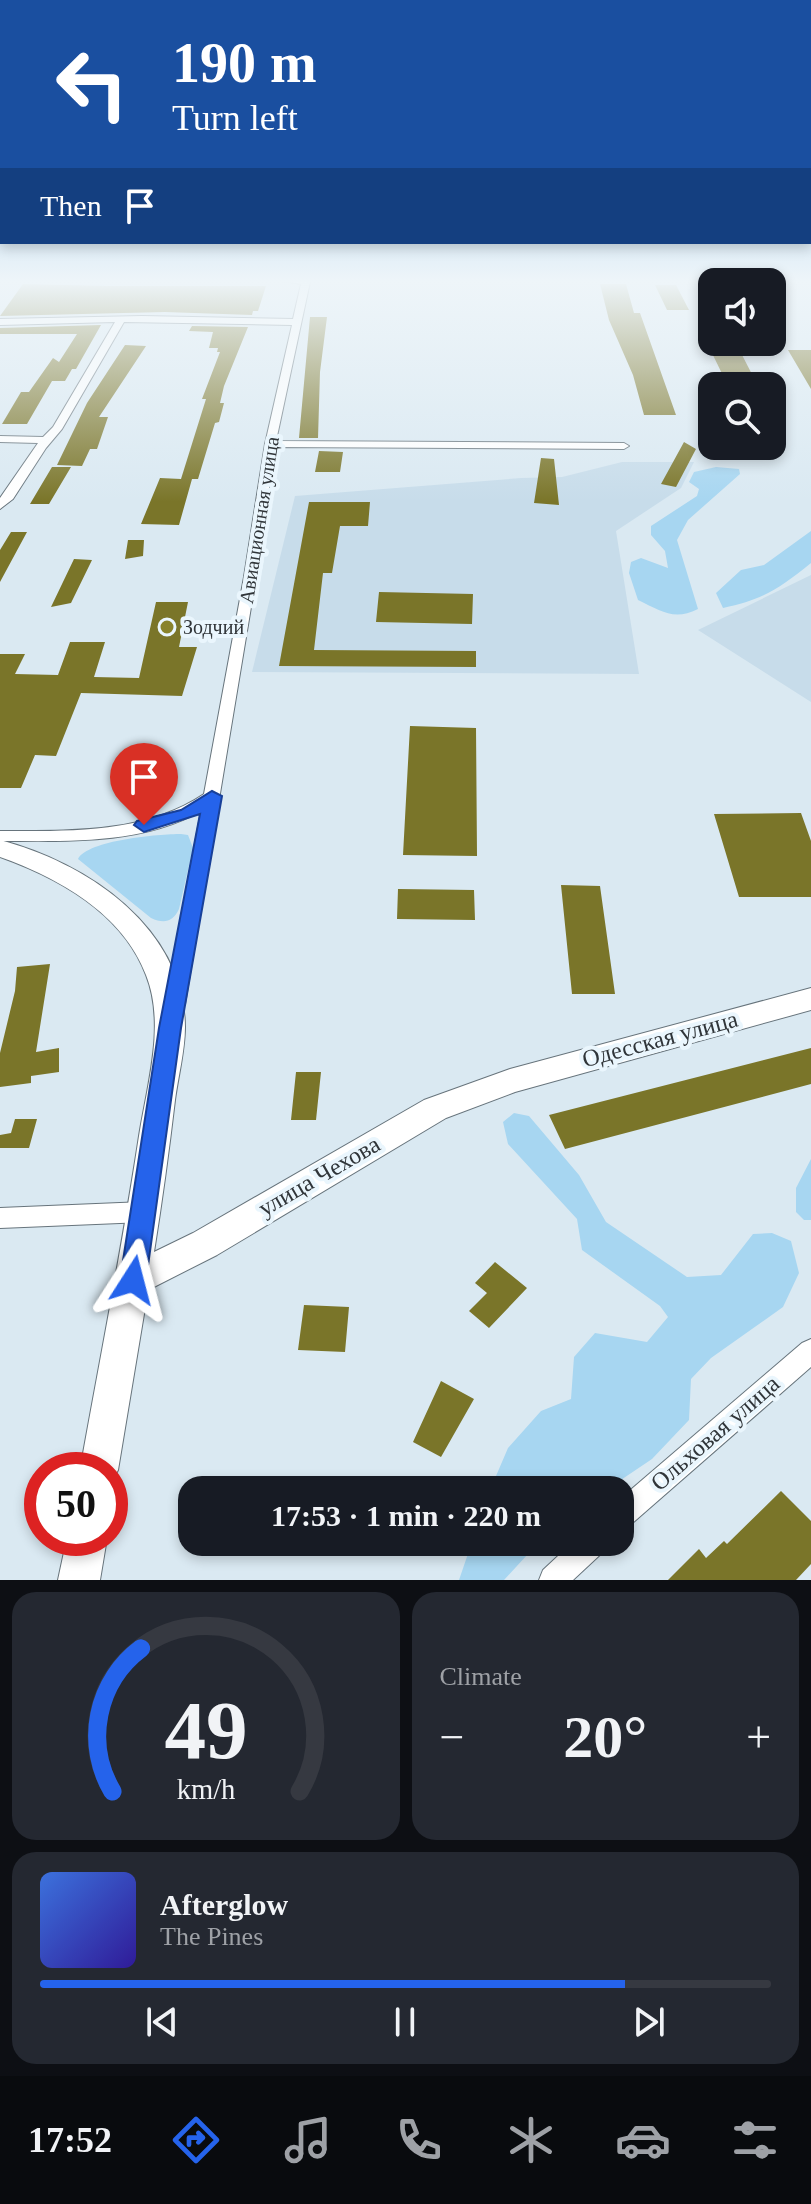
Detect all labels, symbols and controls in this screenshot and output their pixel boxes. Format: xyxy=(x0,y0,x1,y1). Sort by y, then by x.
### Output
icon: left xyxy=(40,32,144,136)
text: 190 m xyxy=(172,32,317,94)
text: Turn left xyxy=(172,98,298,138)
icon: arrive xyxy=(118,184,162,228)
text: Then xyxy=(40,189,102,222)
map controls xyxy=(698,268,786,460)
button: sound xyxy=(698,268,786,356)
button: search xyxy=(698,372,786,460)
street label: Авиационная улица xyxy=(235,435,284,605)
place label: Зодчий xyxy=(183,616,244,639)
marker: Зодчий xyxy=(158,618,176,636)
pin xyxy=(110,743,178,825)
icon: arrive xyxy=(122,755,166,799)
street label: Одесская улица xyxy=(579,1006,741,1072)
street label: улица Чехова xyxy=(254,1131,385,1221)
position arrow xyxy=(91,1238,175,1322)
street label: Ольховая улица xyxy=(646,1370,785,1496)
speed limit sign: 50 xyxy=(24,1452,128,1556)
text: 17:53 · 1 min · 220 m xyxy=(271,1499,541,1532)
text: Climate xyxy=(440,1662,522,1691)
text: 49 xyxy=(164,1684,247,1776)
text: 20° xyxy=(563,1704,647,1770)
text: − xyxy=(440,1713,464,1762)
text: + xyxy=(746,1713,771,1762)
text: km/h xyxy=(176,1774,235,1805)
text: Afterglow xyxy=(160,1888,288,1921)
text: The Pines xyxy=(160,1922,263,1951)
icon: previous xyxy=(140,2000,184,2044)
icon: pause xyxy=(383,2000,427,2044)
icon: next xyxy=(627,2000,671,2044)
icon: directions xyxy=(168,2112,224,2168)
icon: music xyxy=(280,2112,336,2168)
icon: phone xyxy=(391,2112,447,2168)
icon: climate xyxy=(503,2112,559,2168)
icon: car xyxy=(615,2112,671,2168)
icon: filters xyxy=(727,2112,783,2168)
text: 17:52 xyxy=(28,2120,112,2160)

